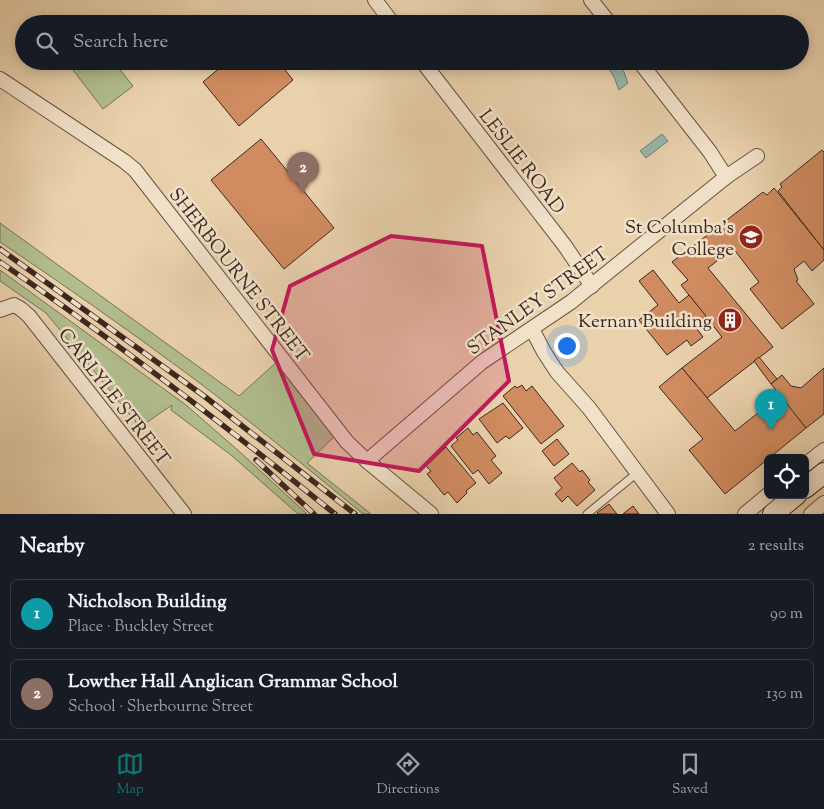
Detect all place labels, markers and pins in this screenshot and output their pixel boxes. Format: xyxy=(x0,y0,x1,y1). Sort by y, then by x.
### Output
pin: 2 xyxy=(287,152,319,193)
place label: St Columba's College xyxy=(625,215,734,264)
school or university icon: St Columba's College xyxy=(738,224,764,250)
building icon: Kernan Building xyxy=(717,307,743,333)
place label: Kernan Building xyxy=(578,309,712,336)
pin: 1 xyxy=(755,389,787,430)

